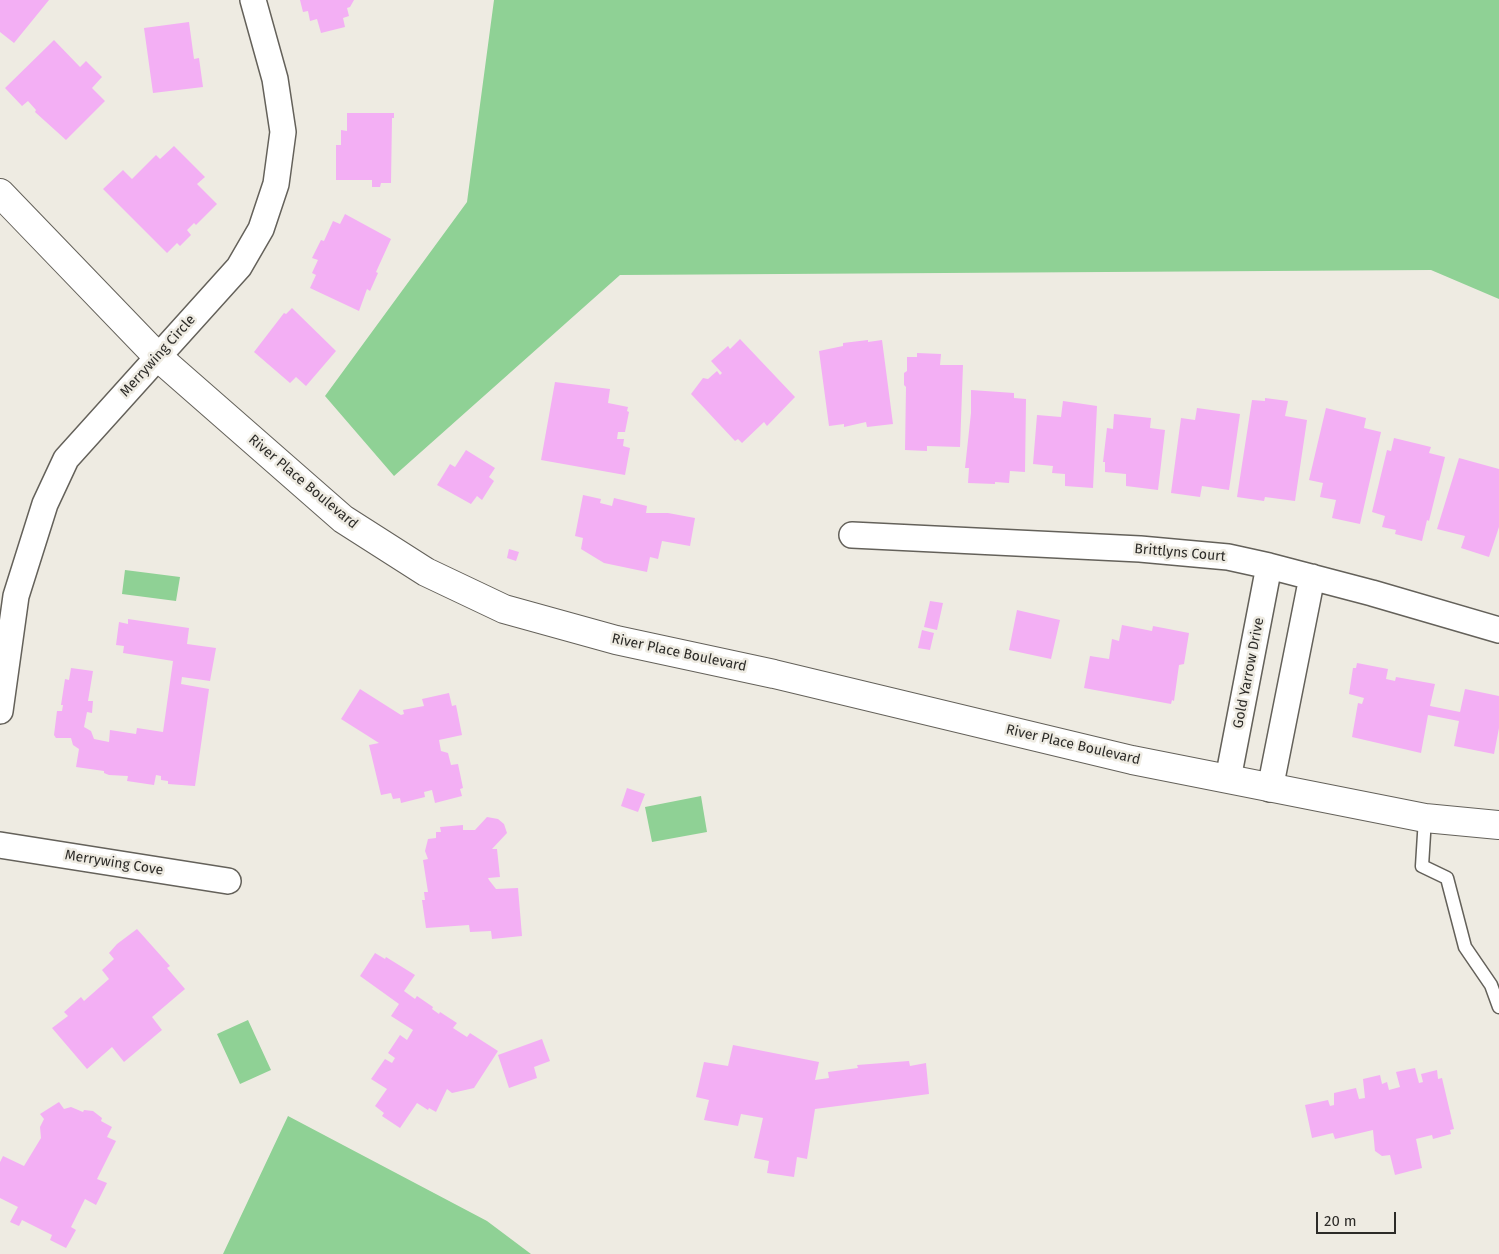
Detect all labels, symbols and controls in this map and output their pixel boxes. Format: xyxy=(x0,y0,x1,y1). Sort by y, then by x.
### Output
street label: Merrywing Circle xyxy=(117,312,199,400)
street label: River Place Boulevard xyxy=(245,431,361,533)
street label: Brittlyns Court xyxy=(1134,541,1226,565)
street label: Gold Yarrow Drive xyxy=(1230,616,1268,730)
street label: River Place Boulevard xyxy=(610,630,748,676)
street label: River Place Boulevard xyxy=(1004,721,1142,769)
street label: Merrywing Cove xyxy=(64,847,164,879)
scale bar xyxy=(1319,1202,1399,1234)
text: 20 m xyxy=(1324,1212,1357,1230)

